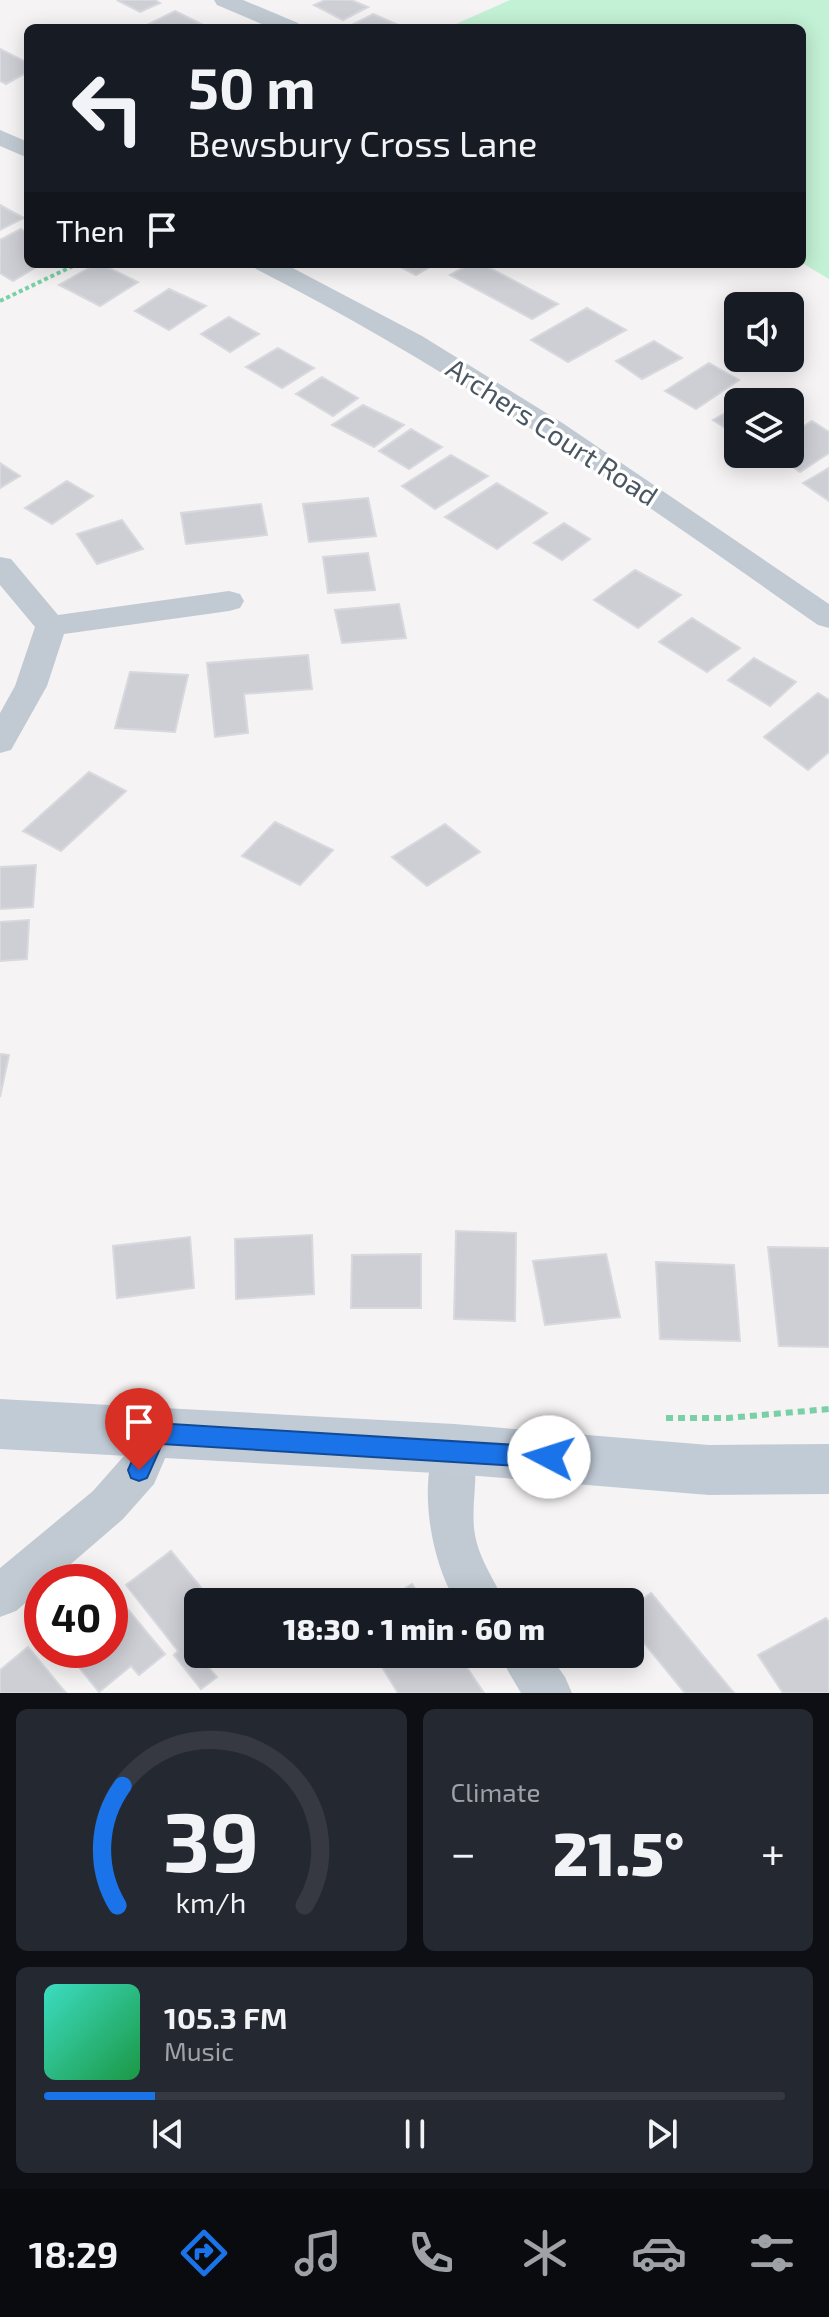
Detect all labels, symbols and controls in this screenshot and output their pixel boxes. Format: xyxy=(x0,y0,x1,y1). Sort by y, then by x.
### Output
text: 50 m xyxy=(188,53,316,120)
icon: left xyxy=(56,56,160,160)
text: Bewsbury Cross Lane xyxy=(188,121,537,164)
icon: arrive xyxy=(140,208,184,252)
text: Then xyxy=(56,212,124,248)
map controls xyxy=(724,292,804,468)
button: sound xyxy=(724,292,804,372)
street label: Archers Court Road xyxy=(440,350,665,512)
button: layers xyxy=(724,388,804,468)
pin xyxy=(105,1388,173,1470)
icon: arrive xyxy=(117,1400,161,1444)
position arrow xyxy=(507,1415,591,1499)
speed limit sign: 40 xyxy=(24,1564,128,1668)
text: 18:30 · 1 min · 60 m xyxy=(283,1610,545,1646)
text: Climate xyxy=(451,1776,540,1807)
text: 39 xyxy=(163,1789,259,1889)
text: 21.5° xyxy=(553,1816,684,1888)
text: − xyxy=(451,1825,476,1878)
text: + xyxy=(761,1825,785,1878)
text: km/h xyxy=(176,1884,247,1919)
text: 105.3 FM xyxy=(164,1999,287,2035)
text: Music xyxy=(164,2035,234,2066)
icon: previous xyxy=(146,2112,190,2156)
icon: pause xyxy=(393,2112,437,2156)
icon: next xyxy=(640,2112,684,2156)
icon: directions xyxy=(176,2225,232,2281)
icon: music xyxy=(290,2225,346,2281)
icon: phone xyxy=(403,2225,459,2281)
icon: climate xyxy=(517,2225,573,2281)
icon: car xyxy=(631,2225,687,2281)
icon: filters xyxy=(744,2225,800,2281)
text: 18:29 xyxy=(29,2232,118,2275)

